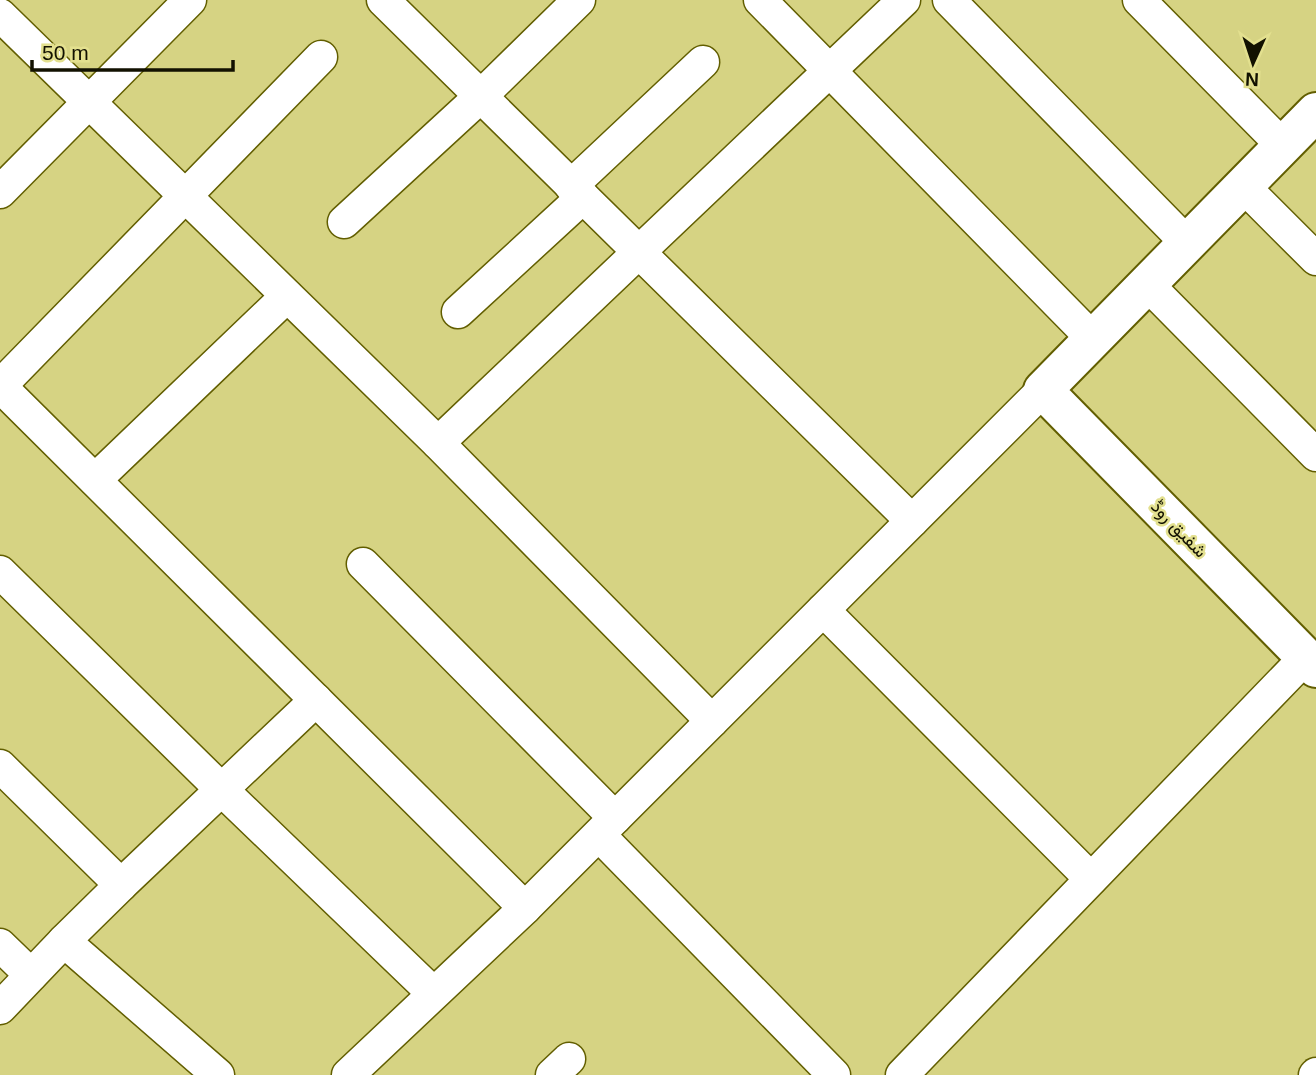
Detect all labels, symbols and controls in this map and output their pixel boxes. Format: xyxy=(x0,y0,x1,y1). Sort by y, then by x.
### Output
scale bar xyxy=(32,28,233,72)
north arrow xyxy=(1218,28,1288,98)
text: 50 m xyxy=(42,41,89,64)
text: N xyxy=(1245,69,1260,90)
street label: شفیق روڈ xyxy=(1146,496,1211,562)

